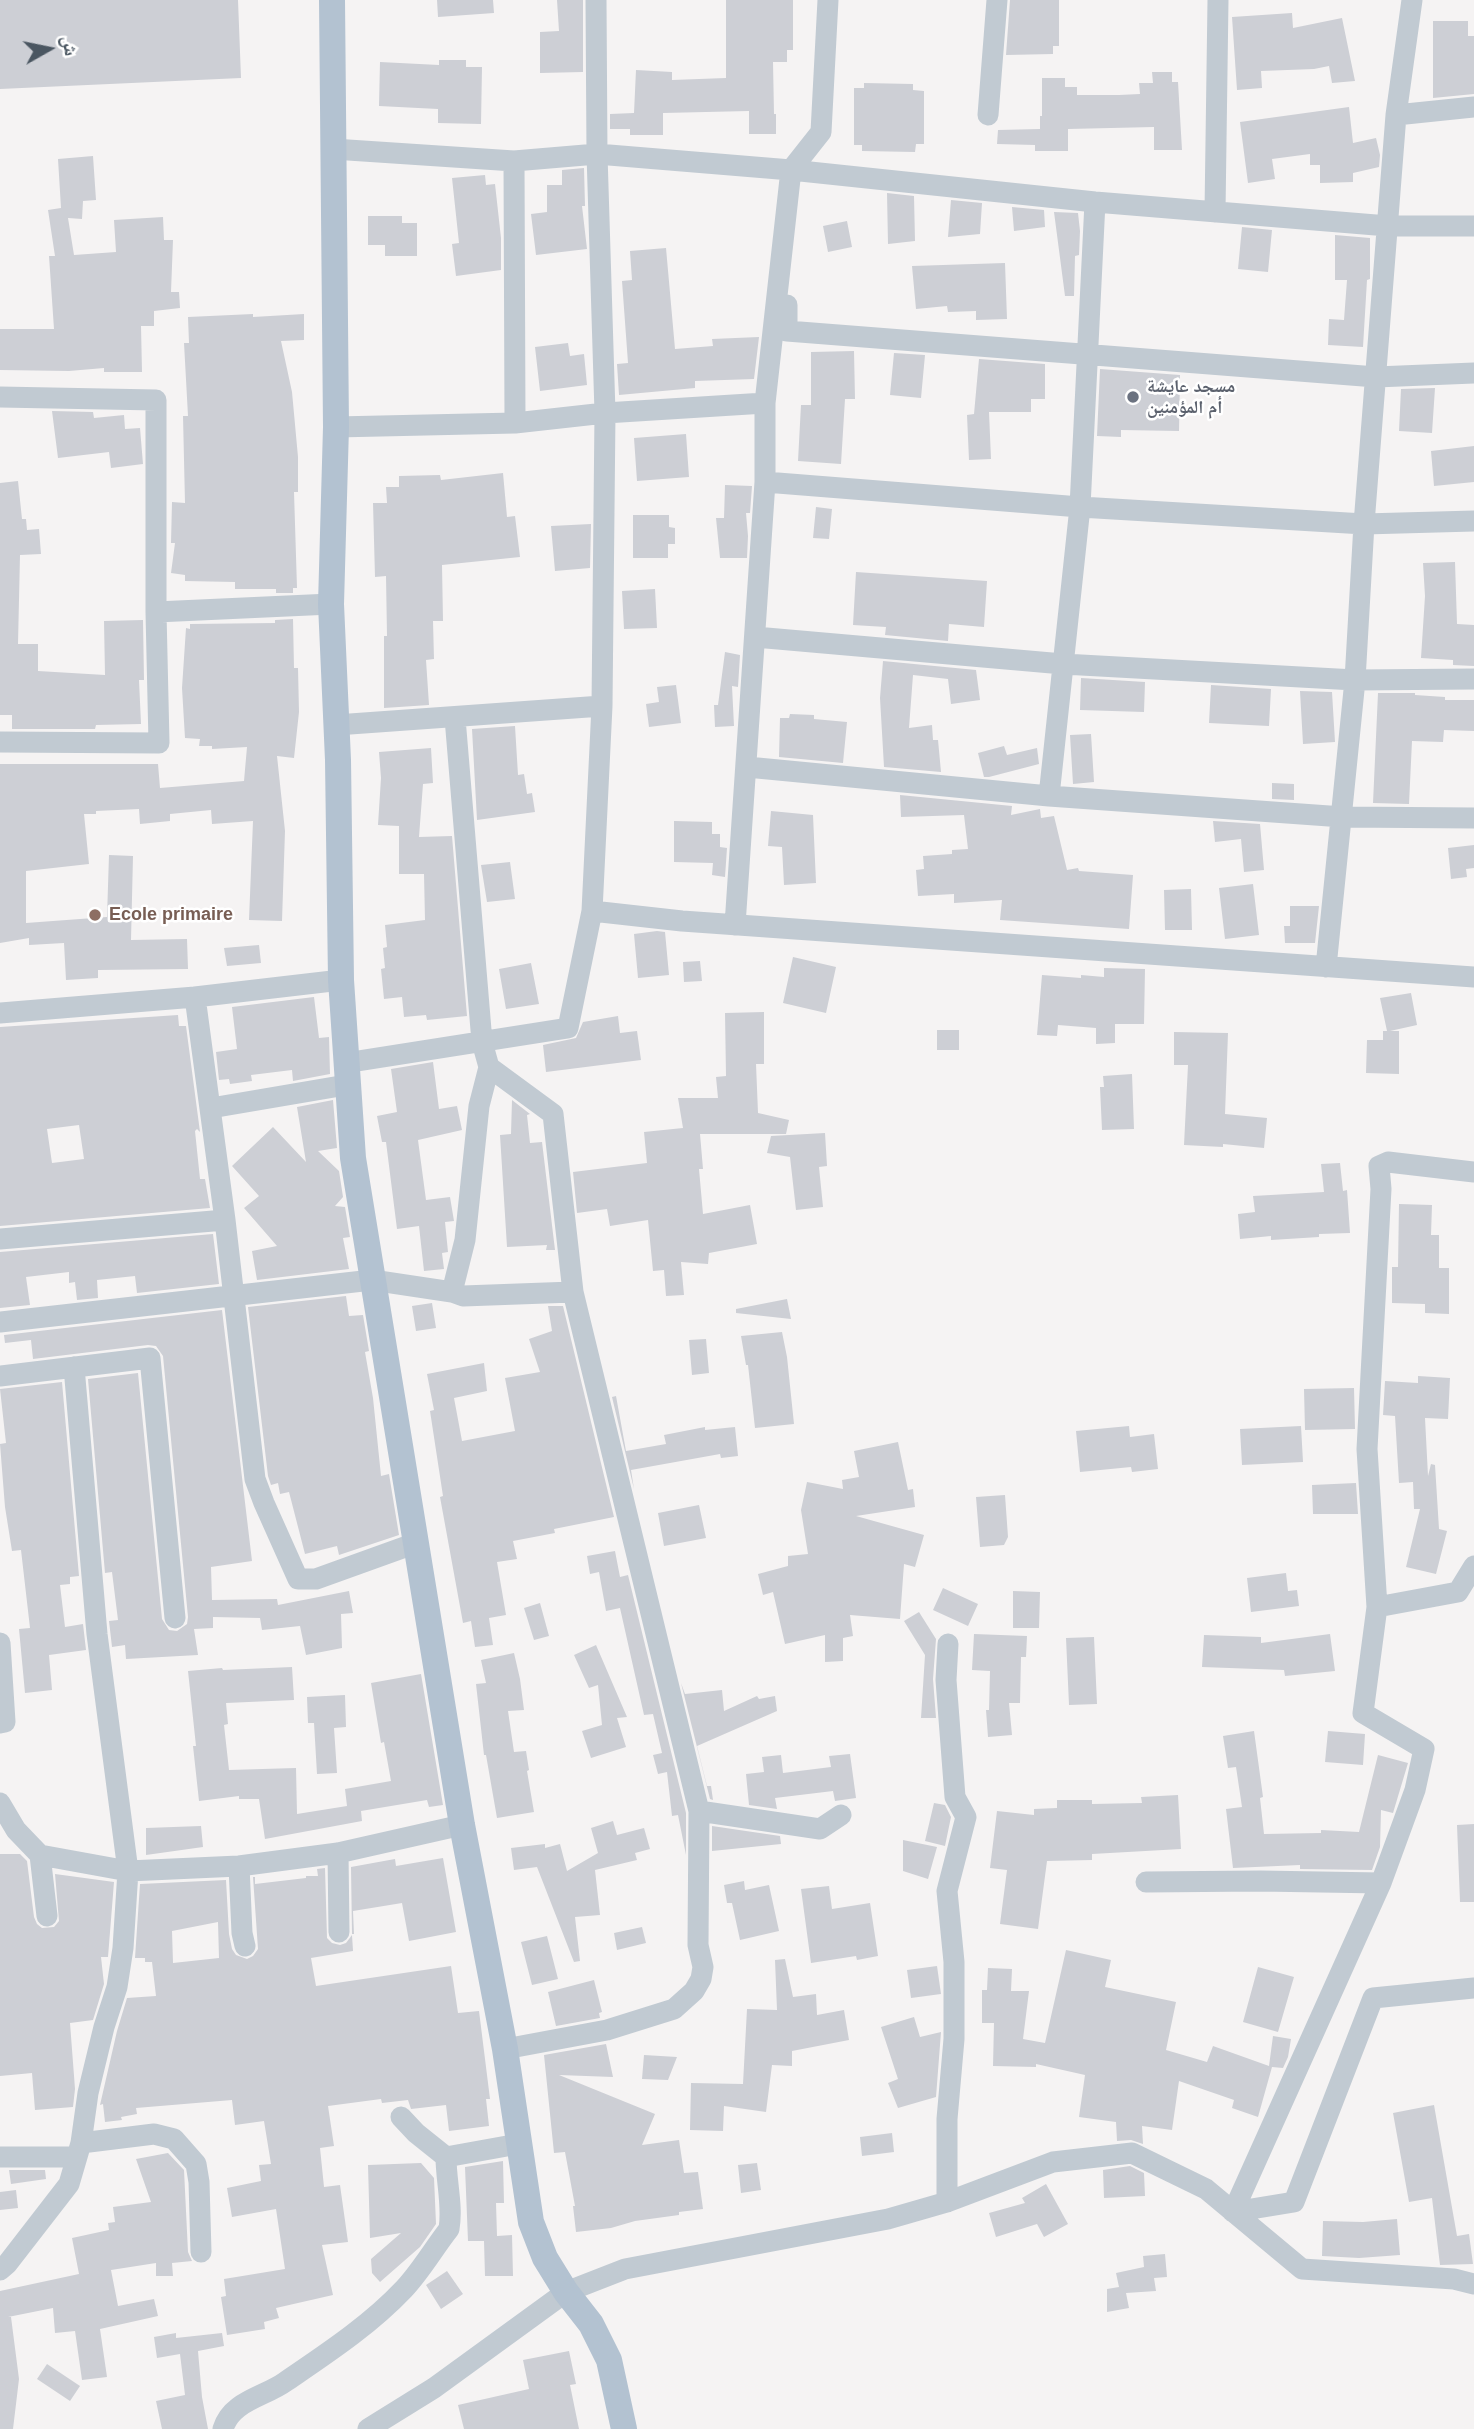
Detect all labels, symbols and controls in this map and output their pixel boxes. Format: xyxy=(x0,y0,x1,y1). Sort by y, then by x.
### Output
north arrow xyxy=(14,14,84,84)
text: ش xyxy=(58,34,82,57)
place label: مسجد عايشة أم المؤمنين xyxy=(1147,376,1235,418)
marker: مسجد عايشة أم المؤمنين xyxy=(1125,389,1141,405)
place label: Ecole primaire xyxy=(109,904,233,926)
marker: Ecole primaire xyxy=(87,907,103,923)

